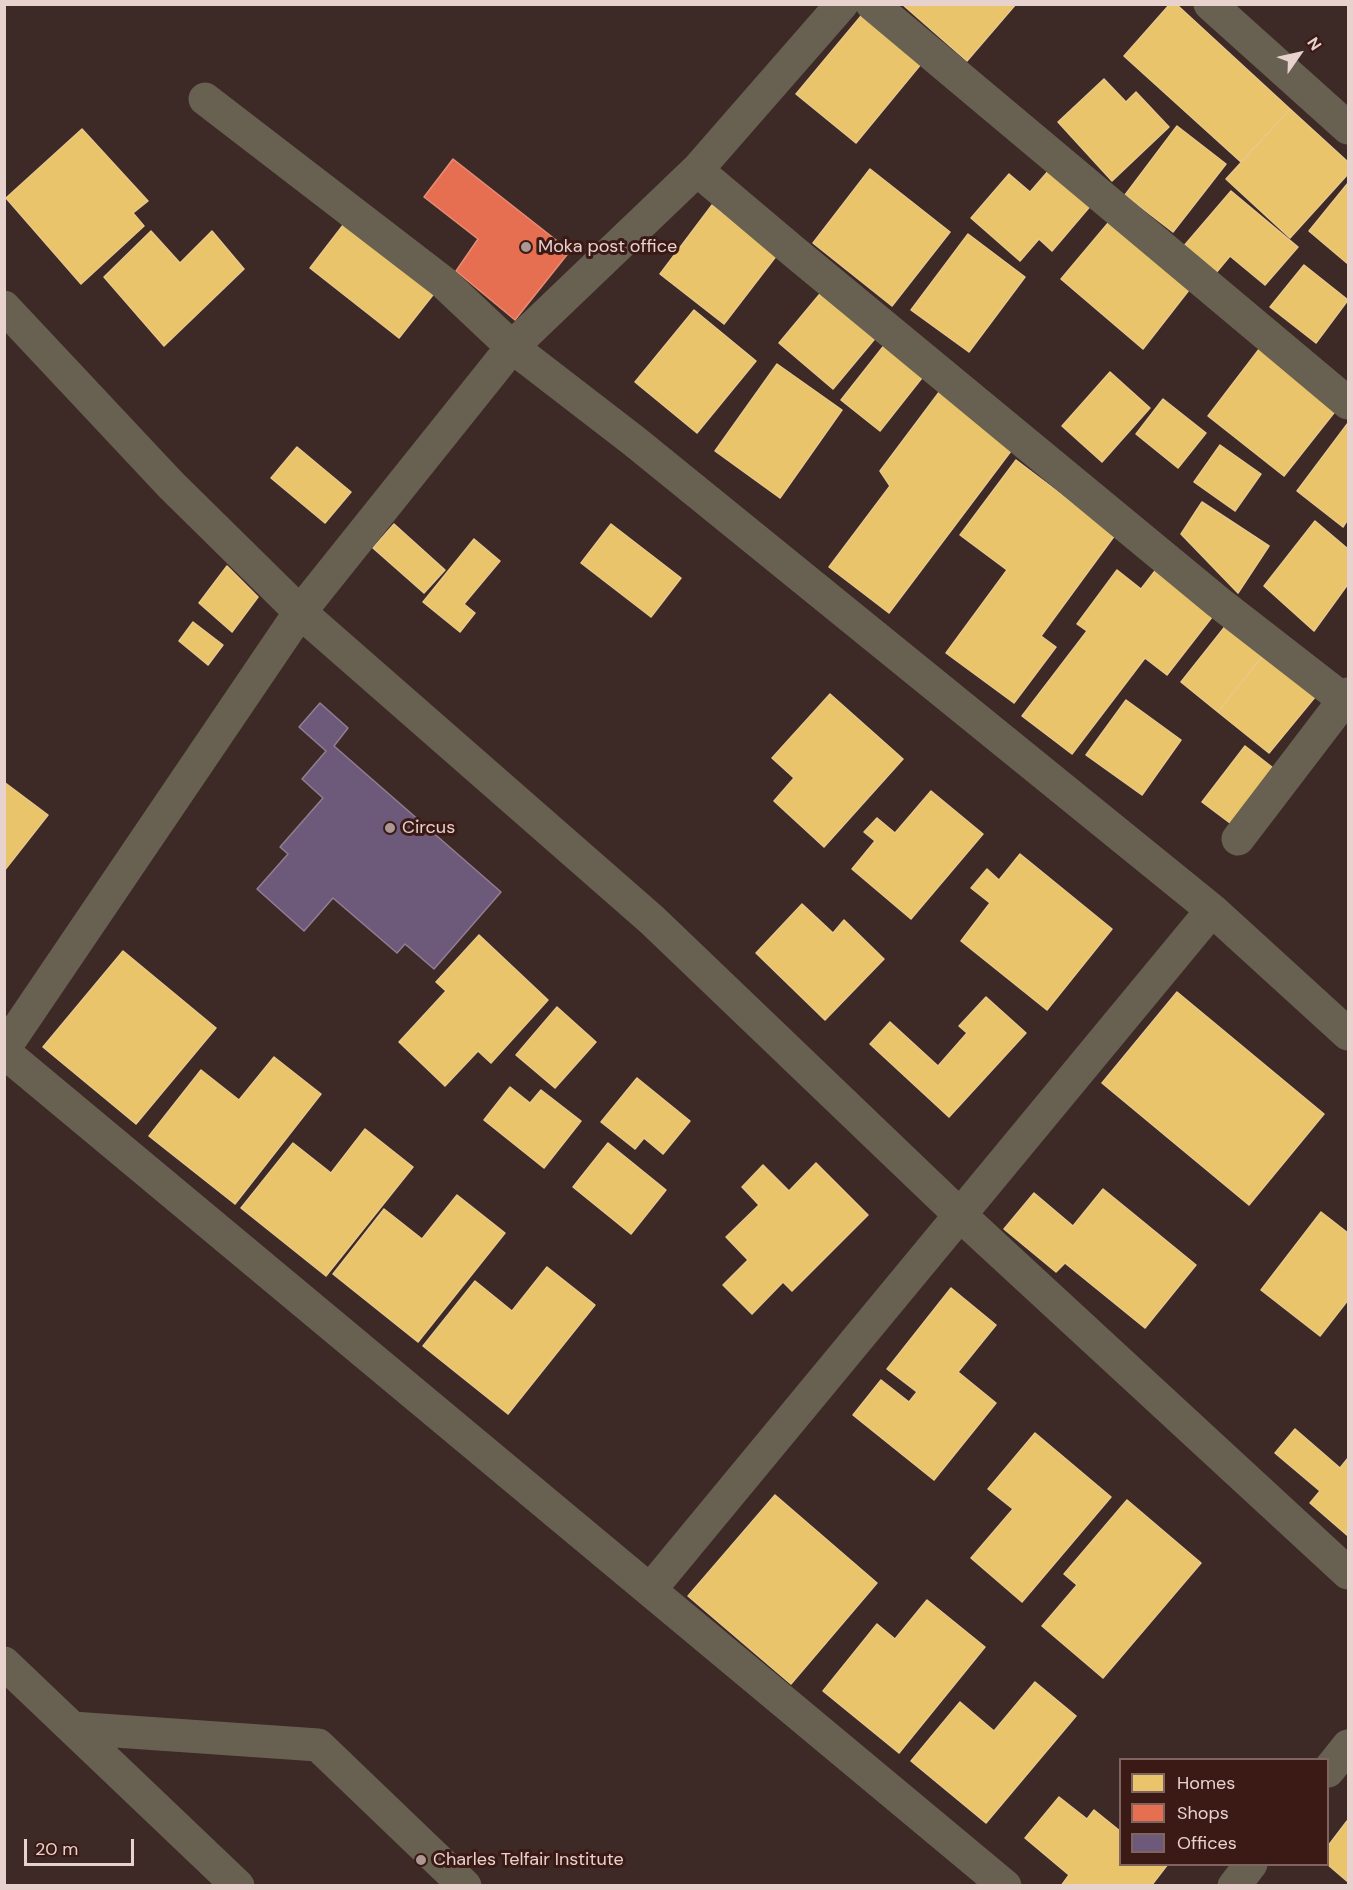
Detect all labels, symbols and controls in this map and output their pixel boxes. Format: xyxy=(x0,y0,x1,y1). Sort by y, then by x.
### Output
north arrow xyxy=(1269,24,1329,84)
text: N xyxy=(1302,33,1326,54)
place label: Moka post office xyxy=(538,236,677,258)
marker: Moka post office xyxy=(519,240,533,254)
place label: Circus xyxy=(402,817,455,839)
marker: Circus xyxy=(383,821,397,835)
legend xyxy=(1119,1758,1329,1866)
text: Homes xyxy=(1177,1771,1235,1795)
text: Shops xyxy=(1177,1801,1229,1825)
scale bar xyxy=(27,1827,136,1865)
text: Offices xyxy=(1177,1831,1237,1855)
text: 20 m xyxy=(35,1837,78,1861)
place label: Charles Telfair Institute xyxy=(433,1849,624,1871)
marker: Charles Telfair Institute xyxy=(414,1853,428,1867)

